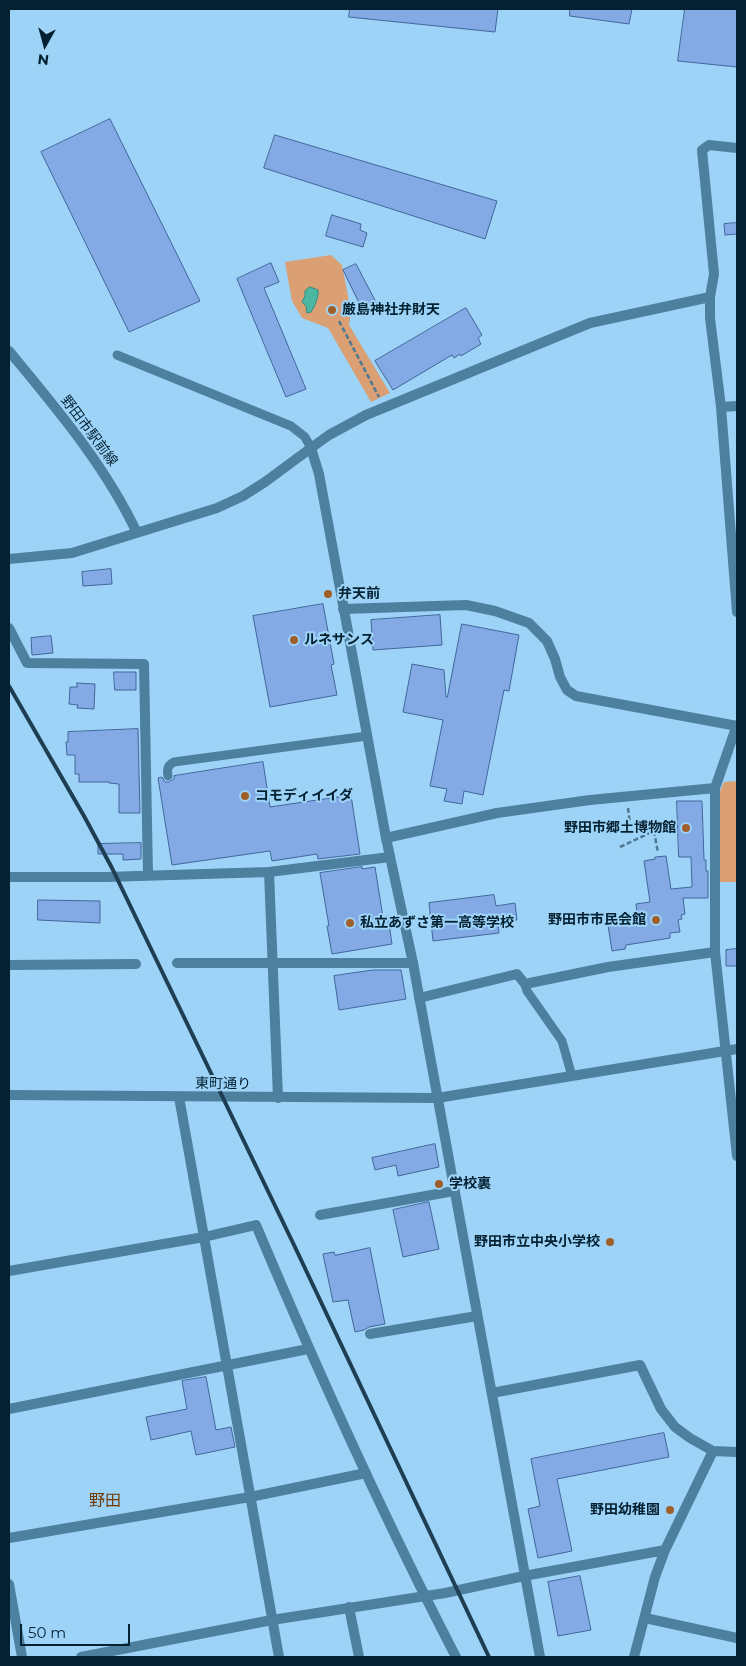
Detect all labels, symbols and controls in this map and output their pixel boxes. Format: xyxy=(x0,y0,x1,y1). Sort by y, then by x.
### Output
north arrow xyxy=(20,20,70,70)
text: N xyxy=(36,50,50,70)
place label: 厳島神社弁財天 xyxy=(342,302,440,318)
marker: 厳島神社弁財天 xyxy=(326,304,338,316)
street label: 野田市駅前線 xyxy=(57,392,121,470)
place label: 弁天前 xyxy=(338,586,380,602)
marker: 弁天前 xyxy=(322,588,334,600)
place label: ルネサンス xyxy=(304,632,374,648)
marker: ルネサンス xyxy=(288,634,300,646)
place label: コモディイイダ xyxy=(255,788,353,804)
marker: コモディイイダ xyxy=(239,790,251,802)
place label: 野田市郷土博物館 xyxy=(564,820,676,836)
marker: 野田市郷土博物館 xyxy=(680,822,692,834)
place label: 野田市市民会館 xyxy=(548,912,646,928)
marker: 野田市市民会館 xyxy=(650,914,662,926)
place label: 私立あずさ第一高等学校 xyxy=(360,915,514,931)
marker: 私立あずさ第一高等学校 xyxy=(344,917,356,929)
street label: 東町通り xyxy=(195,1075,251,1093)
place label: 学校裏 xyxy=(449,1176,491,1192)
marker: 学校裏 xyxy=(433,1178,445,1190)
place label: 野田市立中央小学校 xyxy=(474,1234,600,1250)
marker: 野田市立中央小学校 xyxy=(604,1236,616,1248)
district label: 野田 xyxy=(89,1491,121,1511)
place label: 野田幼稚園 xyxy=(590,1502,660,1518)
marker: 野田幼稚園 xyxy=(664,1504,676,1516)
scale bar xyxy=(22,1614,132,1646)
text: 50 m xyxy=(28,1623,66,1642)

